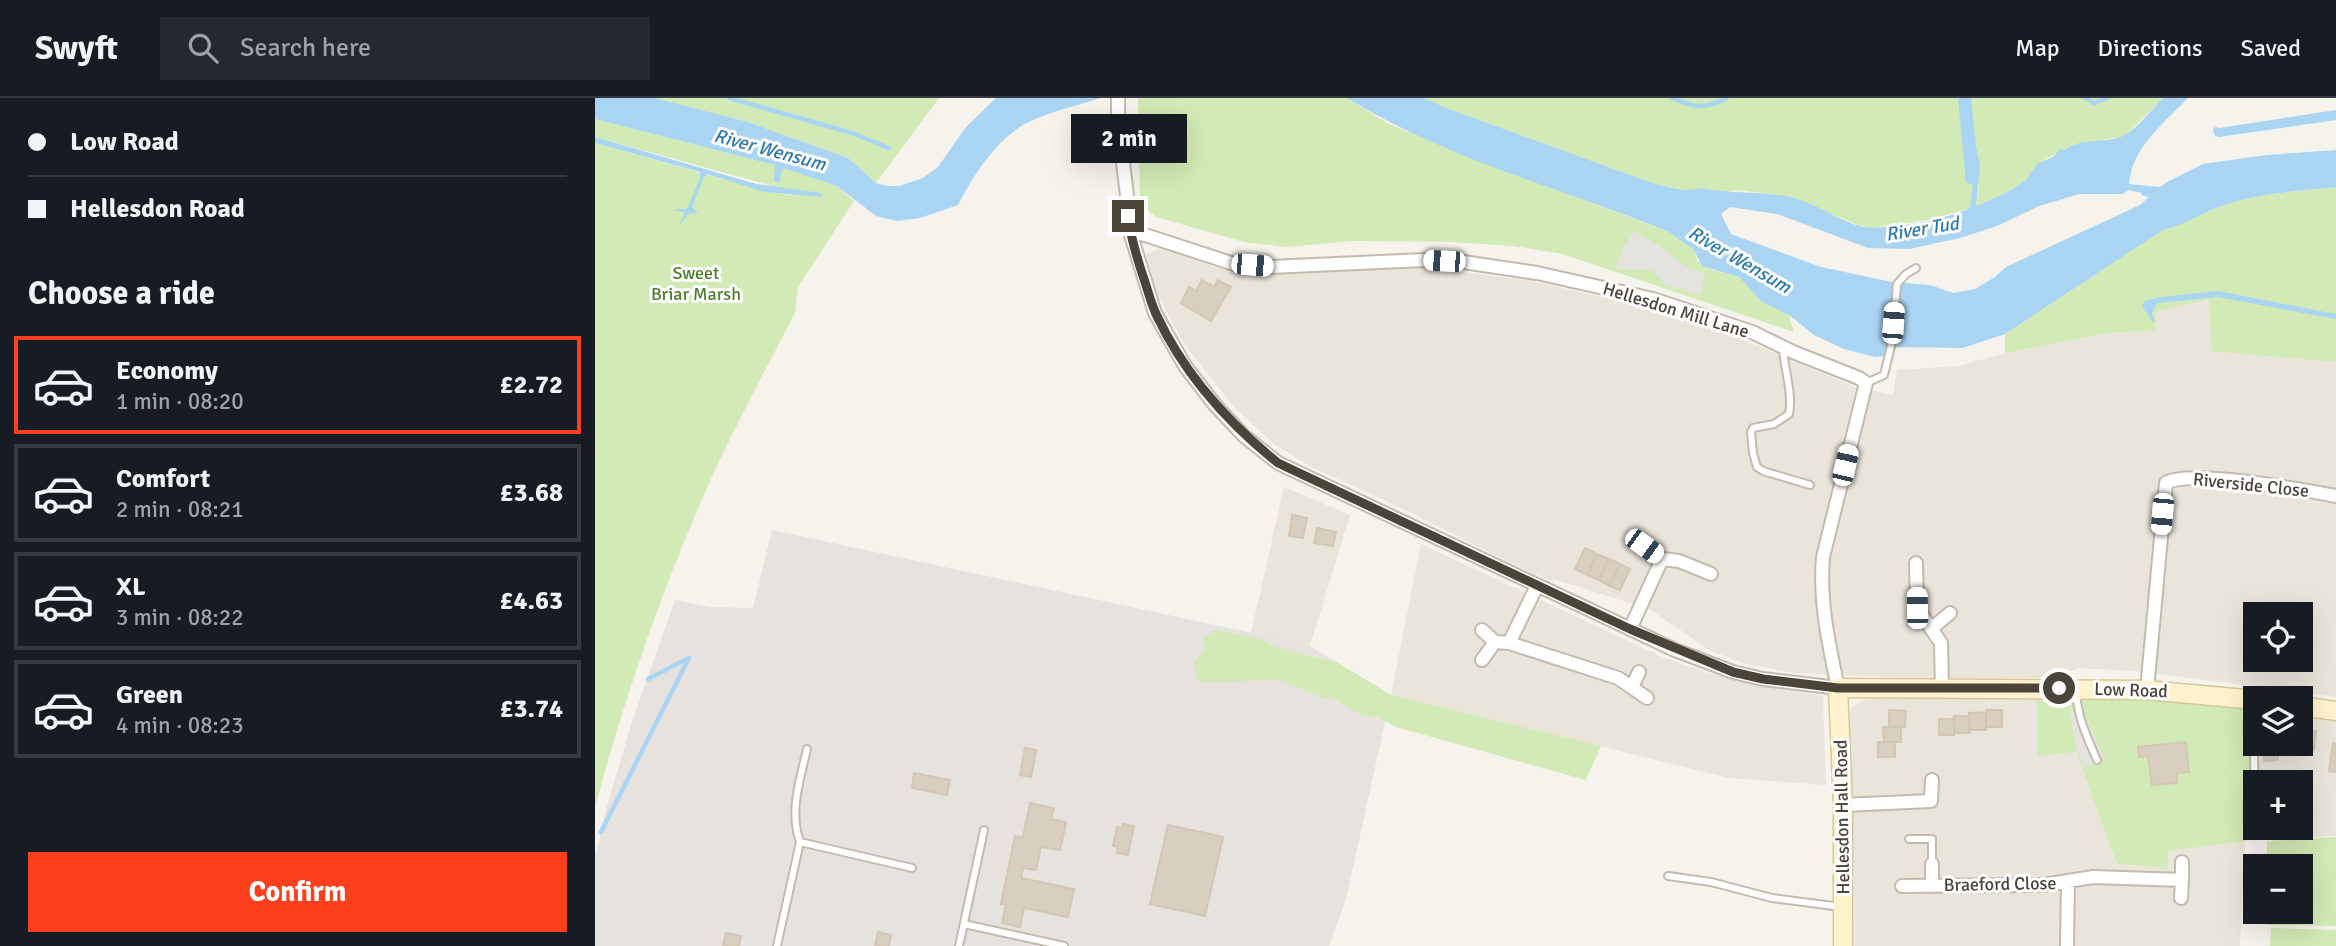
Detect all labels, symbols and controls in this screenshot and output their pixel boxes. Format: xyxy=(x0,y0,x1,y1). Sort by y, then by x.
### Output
search box xyxy=(160,17,650,80)
text: Swyft xyxy=(35,28,118,69)
icon: search xyxy=(184,29,222,67)
text: Search here xyxy=(240,32,371,64)
text: Map xyxy=(2015,33,2060,63)
text: Directions xyxy=(2098,33,2203,63)
text: Saved xyxy=(2241,33,2301,63)
callout: 2 min xyxy=(1070,115,1186,164)
water label: River Wensum xyxy=(711,124,829,177)
text: 2 min xyxy=(1101,124,1157,153)
text: Low Road xyxy=(70,126,179,158)
text: Hellesdon Road xyxy=(70,193,245,225)
route end xyxy=(1112,200,1144,232)
water label: River Tud xyxy=(1884,211,1962,247)
water label: River Wensum xyxy=(1684,221,1796,299)
car xyxy=(1423,249,1466,273)
car xyxy=(1231,253,1274,277)
park label: Sweet Briar Marsh xyxy=(651,262,741,305)
text: Choose a ride xyxy=(28,274,215,313)
street label: Hellesdon Mill Lane xyxy=(1600,277,1752,343)
car xyxy=(1882,301,1905,345)
icon: car xyxy=(32,354,95,417)
text: Economy xyxy=(116,355,218,387)
text: £2.72 xyxy=(499,369,563,401)
text: 1 min · 08:20 xyxy=(116,387,244,416)
car xyxy=(1831,442,1860,488)
icon: car xyxy=(32,462,95,525)
text: Comfort xyxy=(116,463,210,495)
street label: Riverside Close xyxy=(2192,468,2310,502)
text: £3.68 xyxy=(499,477,563,509)
car xyxy=(2150,492,2175,536)
text: 2 min · 08:21 xyxy=(116,495,244,524)
car xyxy=(1621,525,1668,567)
icon: car xyxy=(32,570,95,633)
text: XL xyxy=(116,571,146,603)
text: £4.63 xyxy=(499,585,563,617)
car xyxy=(1907,587,1928,629)
map controls xyxy=(2243,602,2313,924)
button: locate xyxy=(2243,602,2313,672)
text: 3 min · 08:22 xyxy=(116,603,244,632)
route start xyxy=(2043,672,2075,704)
icon: car xyxy=(32,678,95,741)
street label: Low Road xyxy=(2094,678,2168,702)
text: Green xyxy=(116,679,183,711)
button: layers xyxy=(2243,686,2313,756)
text: £3.74 xyxy=(499,693,563,725)
text: 4 min · 08:23 xyxy=(116,711,244,740)
street label: Hellesdon Hall Road xyxy=(1830,739,1854,895)
button: + xyxy=(2243,770,2313,840)
button: Confirm xyxy=(28,852,567,932)
button: − xyxy=(2243,854,2313,924)
street label: Braeford Close xyxy=(1944,872,2056,896)

